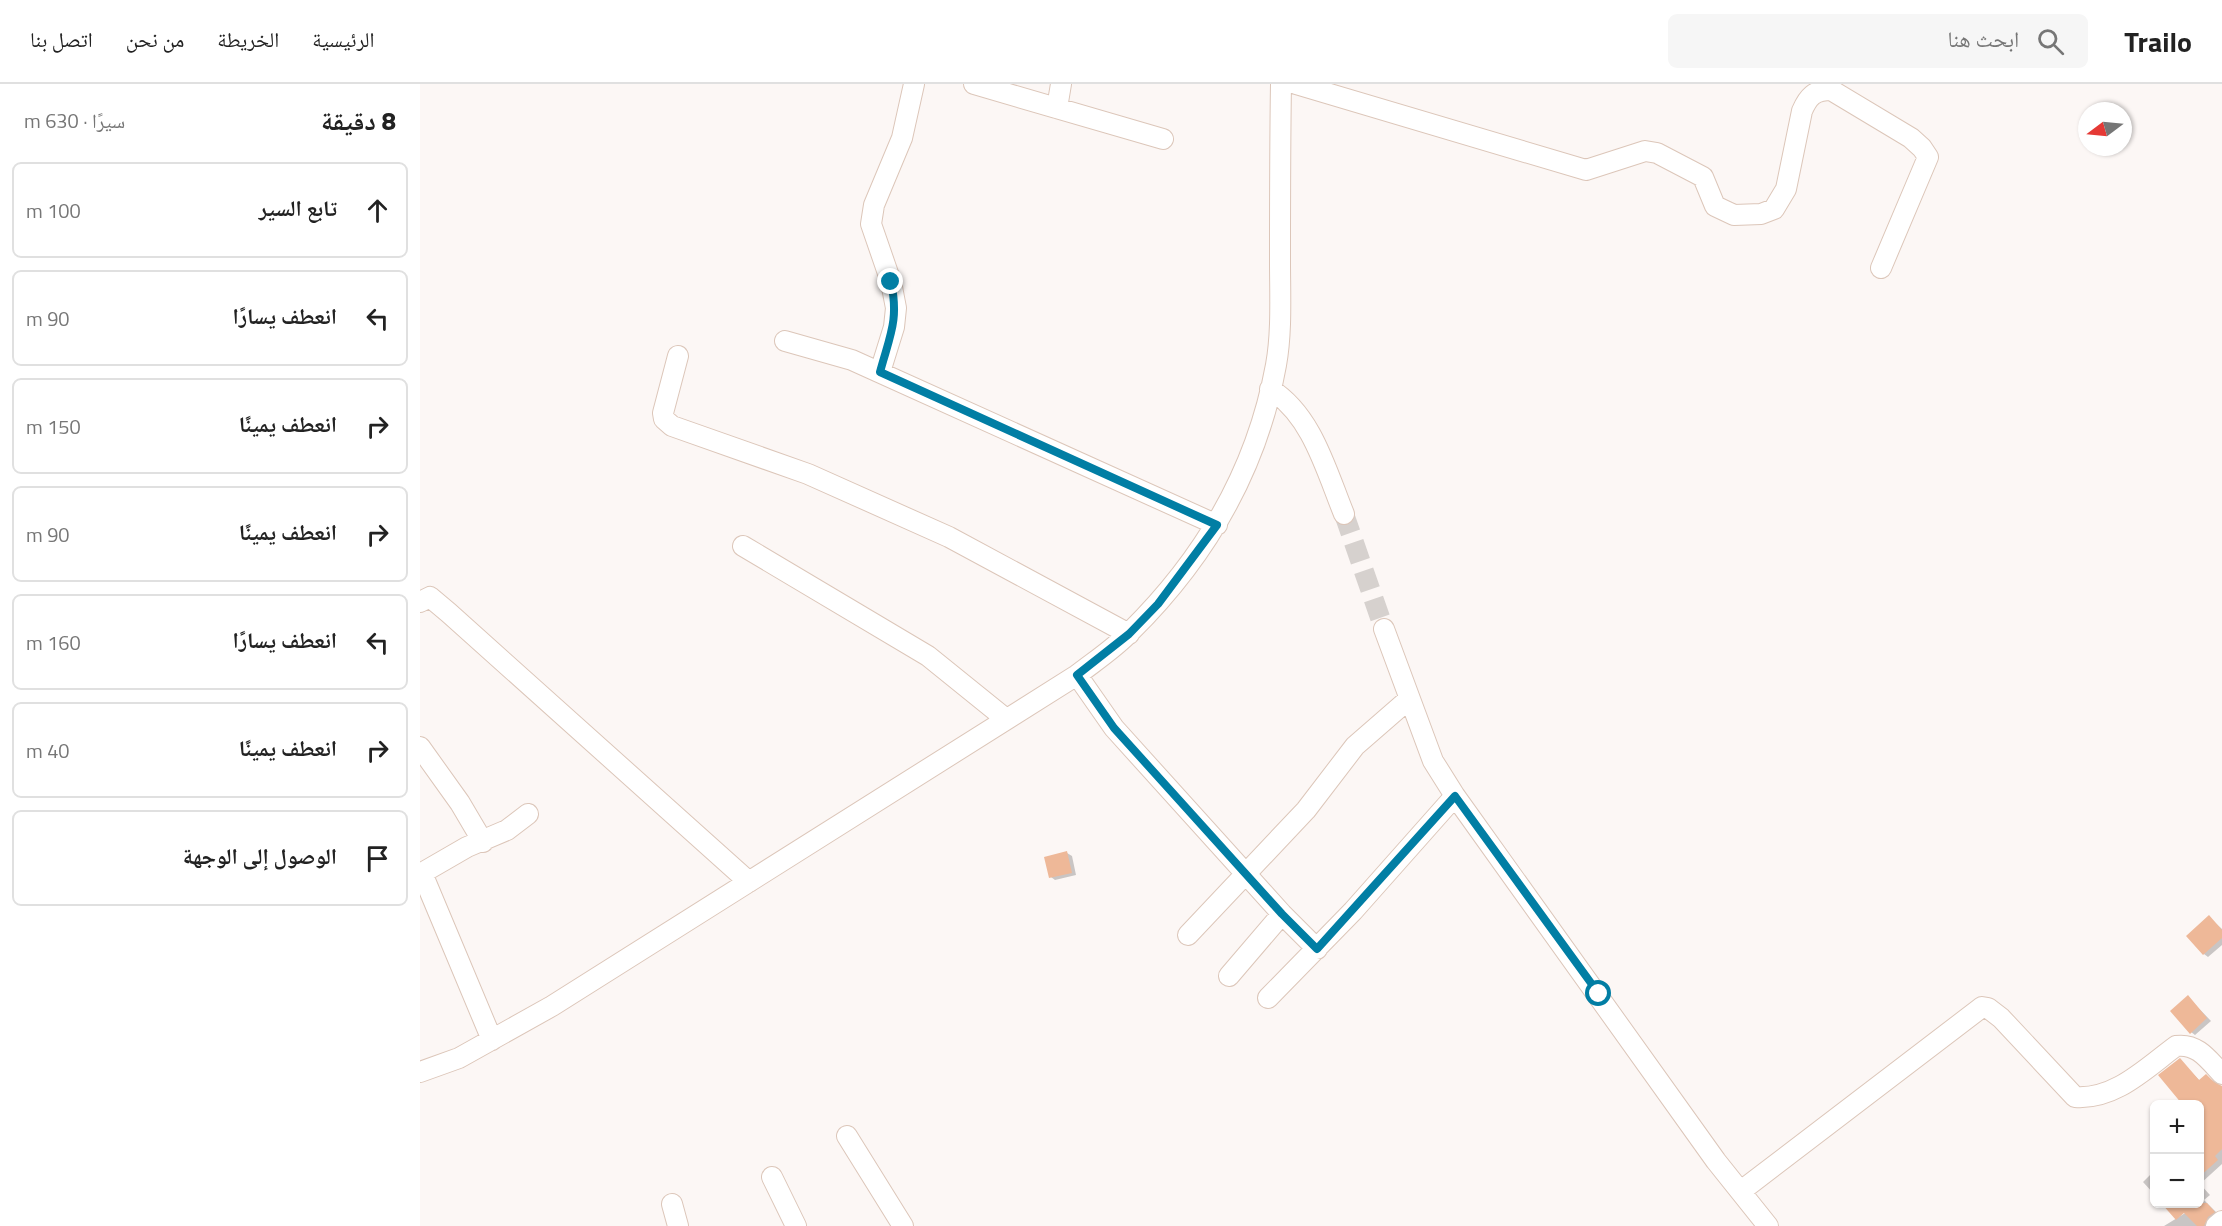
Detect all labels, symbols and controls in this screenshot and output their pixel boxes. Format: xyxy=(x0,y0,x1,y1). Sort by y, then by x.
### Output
search box xyxy=(1668,14,2088,68)
text: Trailo xyxy=(2124,20,2192,63)
text: ابحث هنا xyxy=(1947,22,2019,56)
text: اتصل بنا xyxy=(30,23,93,55)
text: من نحن xyxy=(126,23,184,55)
text: الخريطة xyxy=(217,23,279,55)
text: الرئيسية xyxy=(312,23,374,55)
icon: search xyxy=(2034,25,2067,58)
text: 8 دقيقة xyxy=(321,101,396,140)
north arrow xyxy=(2078,102,2132,156)
text: سيرًا · 630 m xyxy=(24,105,125,136)
text: تابع السير xyxy=(259,191,337,225)
icon: ahead xyxy=(361,194,394,227)
text: 100 m xyxy=(26,195,81,226)
route end xyxy=(877,268,903,294)
text: انعطف يسارًا xyxy=(232,299,337,333)
icon: left xyxy=(361,302,394,335)
text: 90 m xyxy=(26,303,70,334)
text: انعطف يمينًا xyxy=(239,407,337,441)
icon: right xyxy=(361,410,394,443)
text: 150 m xyxy=(26,411,81,442)
text: انعطف يمينًا xyxy=(239,515,337,549)
icon: right xyxy=(361,518,394,551)
text: 90 m xyxy=(26,519,70,550)
text: انعطف يسارًا xyxy=(232,623,337,657)
icon: left xyxy=(361,626,394,659)
text: 160 m xyxy=(26,627,81,658)
text: انعطف يمينًا xyxy=(239,731,337,765)
icon: right xyxy=(361,734,394,767)
text: 40 m xyxy=(26,735,70,766)
text: الوصول إلى الوجهة xyxy=(183,839,337,873)
icon: arrive xyxy=(361,842,394,875)
route start xyxy=(1585,980,1611,1006)
map controls xyxy=(2150,1100,2204,1208)
button: + xyxy=(2150,1100,2204,1154)
button: − xyxy=(2150,1154,2204,1208)

